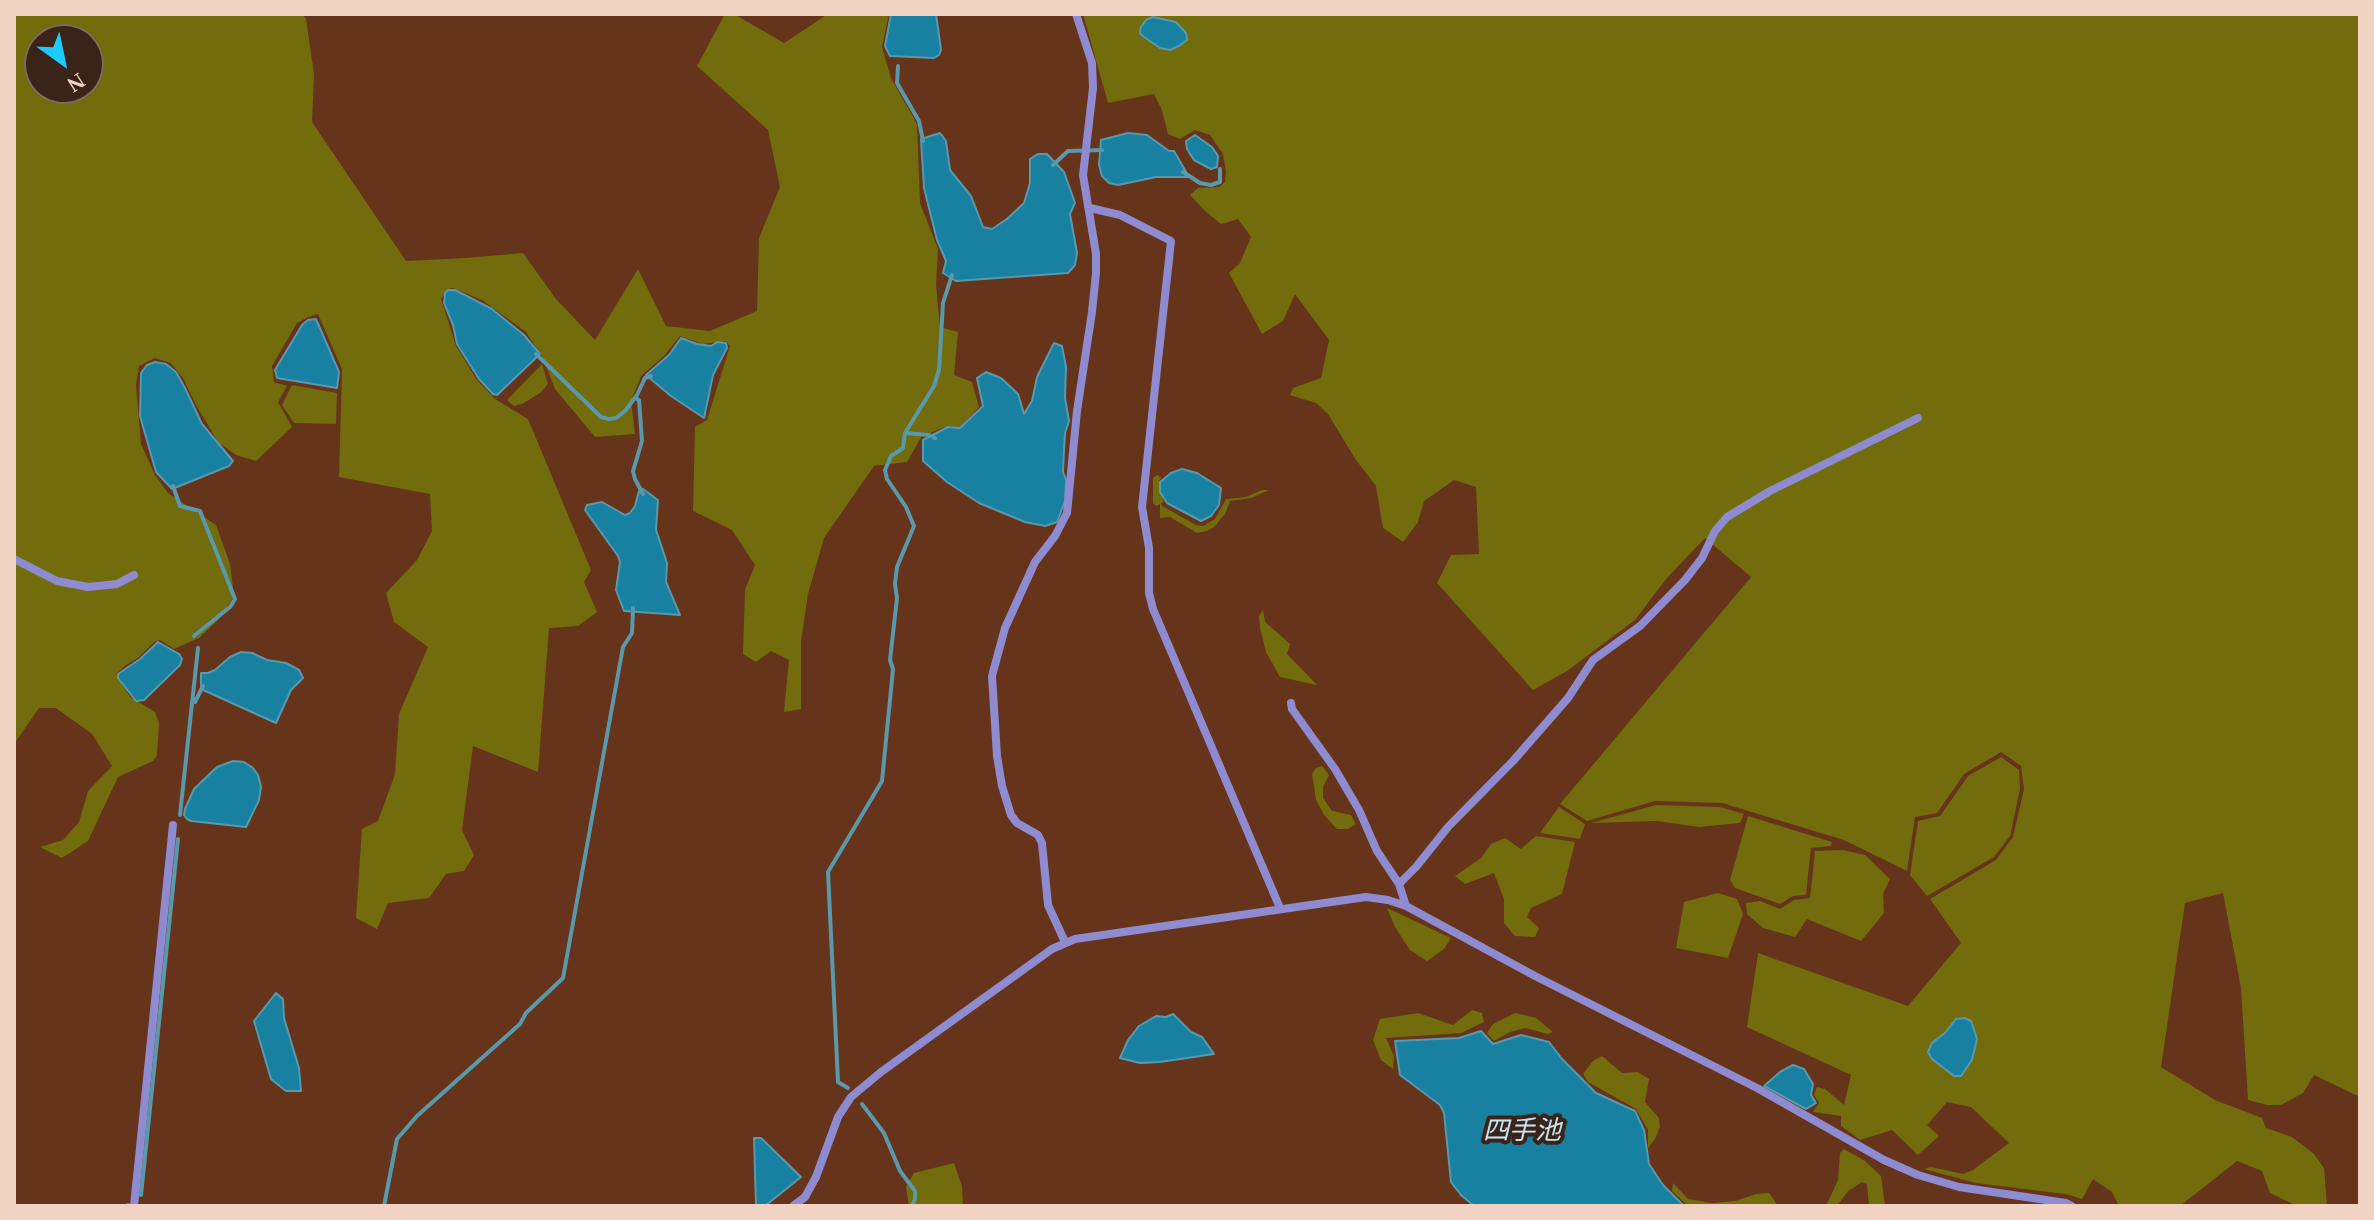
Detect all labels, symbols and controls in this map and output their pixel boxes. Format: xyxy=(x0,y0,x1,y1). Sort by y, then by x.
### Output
north arrow xyxy=(24,24,104,104)
text: N xyxy=(63,68,90,98)
water label: 四手池 xyxy=(1483,1113,1561,1145)

